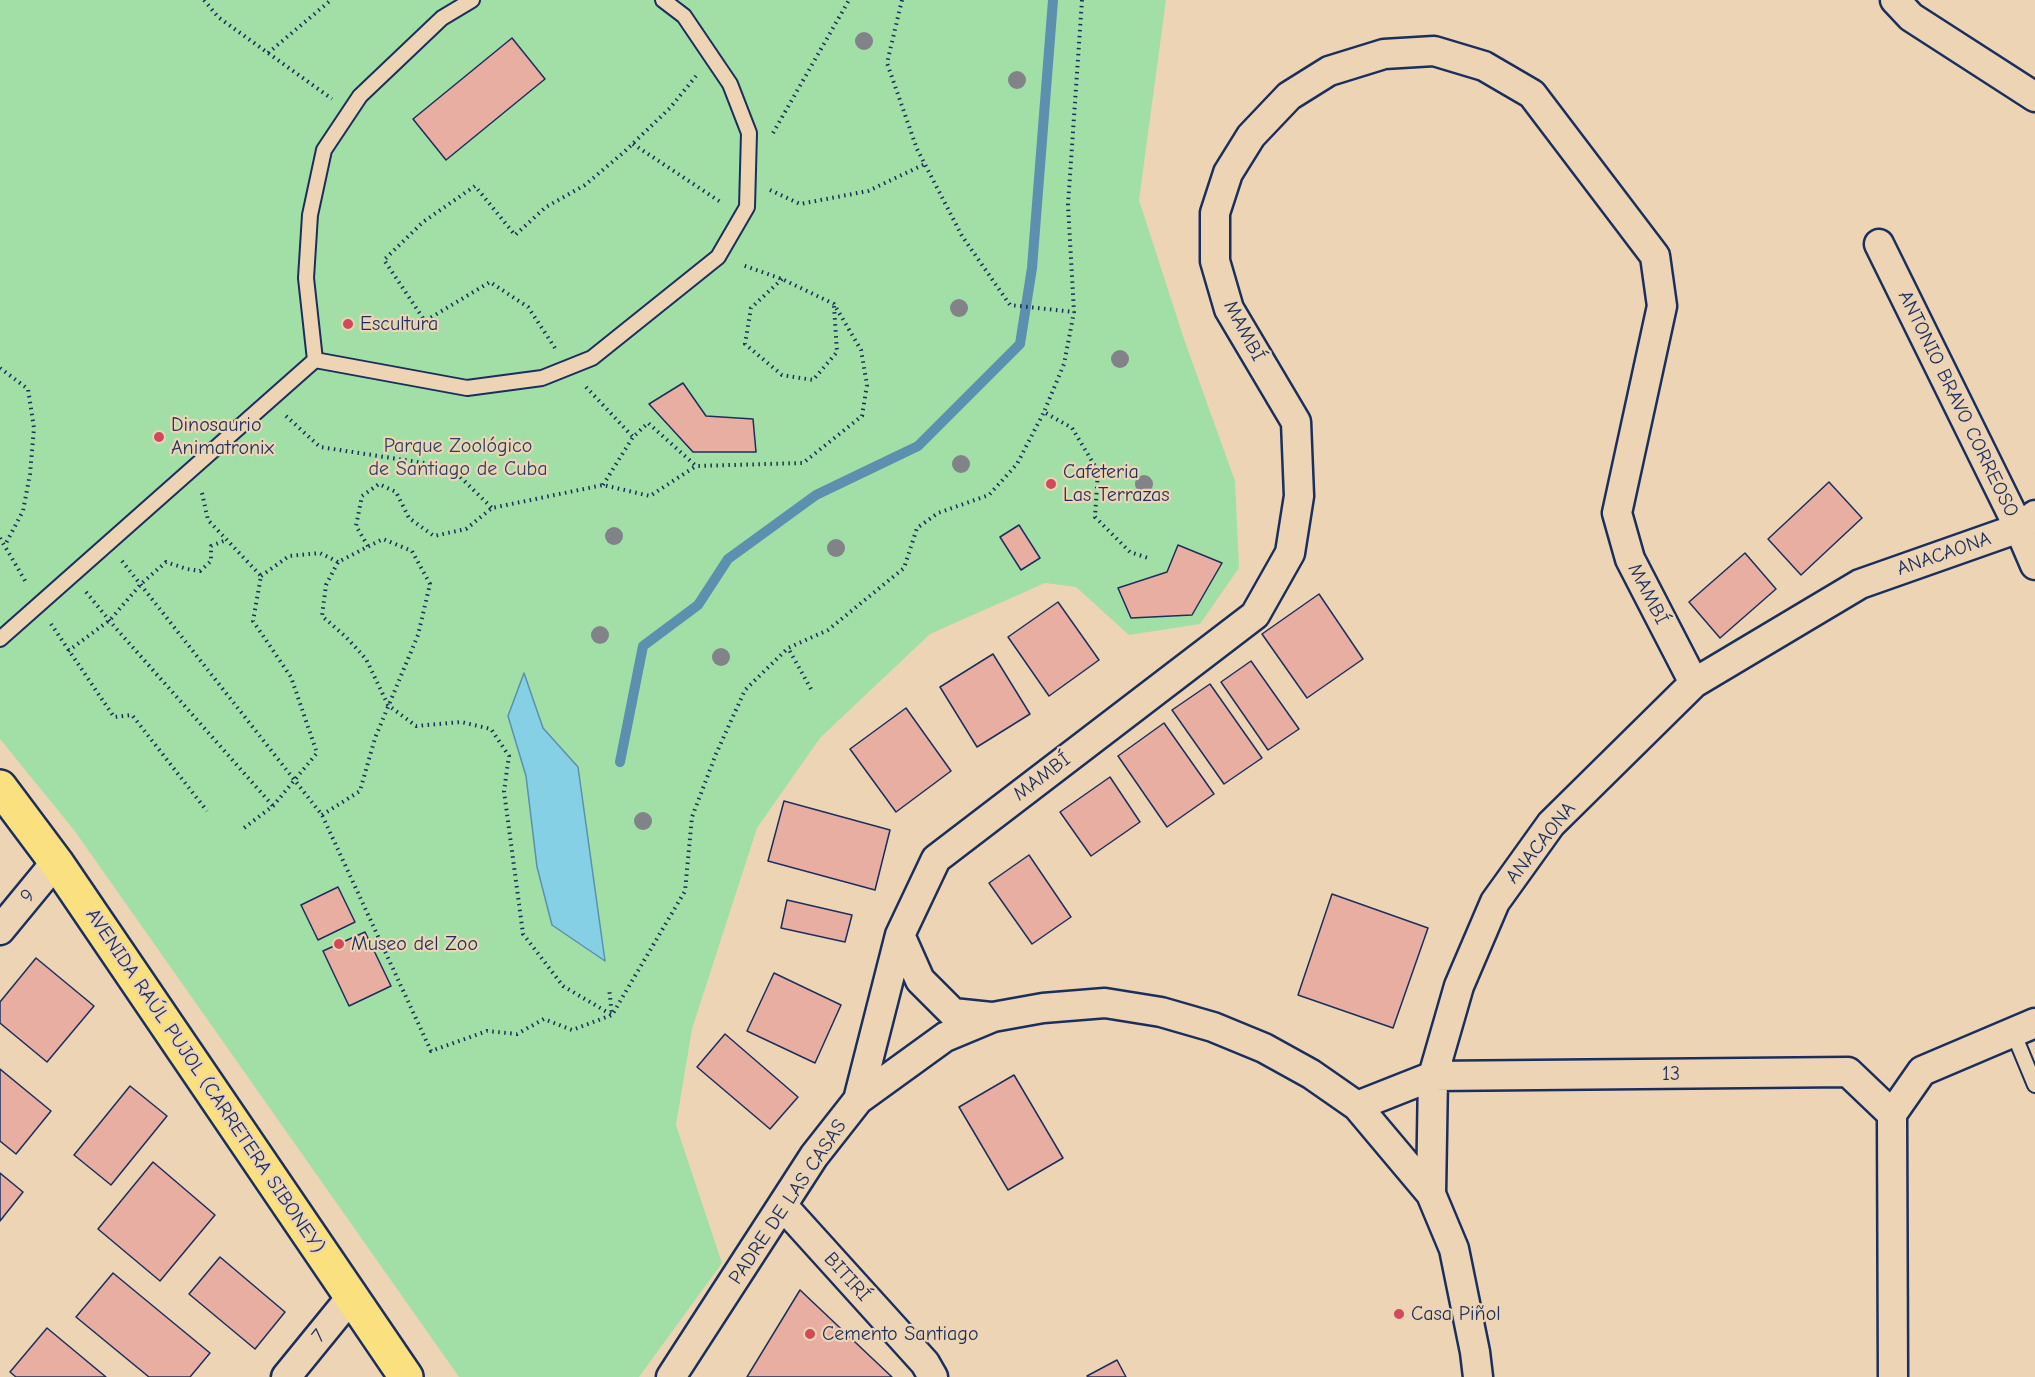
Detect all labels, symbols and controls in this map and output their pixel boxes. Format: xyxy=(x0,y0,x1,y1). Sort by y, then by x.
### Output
street label: ANTONIO BRAVO CORREOSO xyxy=(1893,287,2023,521)
street label: MAMBÍ xyxy=(1218,297,1270,365)
place label: Escultura xyxy=(360,312,438,336)
marker: Escultura xyxy=(341,317,355,331)
place label: Dinosaurio Animatronix xyxy=(171,413,274,460)
marker: Dinosaurio Animatronix xyxy=(152,430,166,444)
park label: Parque Zoológico de Santiago de Cuba xyxy=(369,434,547,481)
place label: Cafeteria Las Terrazas xyxy=(1063,460,1170,507)
marker: Cafeteria Las Terrazas xyxy=(1044,477,1058,491)
street label: ANACAONA xyxy=(1894,527,1994,581)
street label: MAMBÍ xyxy=(1622,559,1674,629)
street label: MAMBÍ xyxy=(1009,748,1075,806)
street label: ANACAONA xyxy=(1501,797,1581,889)
street label: 9 xyxy=(15,884,41,908)
street label: AVENIDA RAÚL PUJOL (CARRETERA SIBONEY) xyxy=(80,904,330,1258)
place label: Museo del Zoo xyxy=(351,932,478,956)
marker: Museo del Zoo xyxy=(332,937,346,951)
street label: 13 xyxy=(1662,1062,1680,1086)
street label: PADRE DE LAS CASAS xyxy=(724,1115,852,1289)
street label: BITIRÍ xyxy=(819,1247,875,1307)
place label: Casa Piñol xyxy=(1411,1302,1501,1326)
marker: Casa Piñol xyxy=(1392,1307,1406,1321)
place label: Cemento Santiago xyxy=(822,1322,978,1346)
street label: 7 xyxy=(307,1325,331,1347)
marker: Cemento Santiago xyxy=(803,1327,817,1341)

